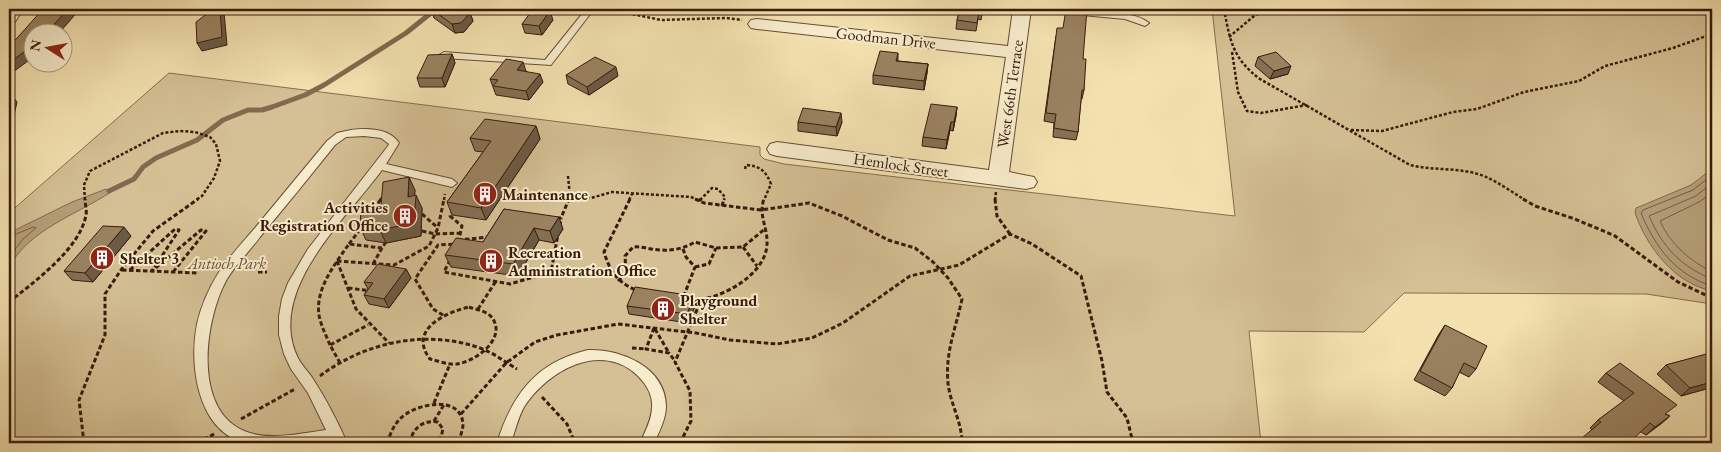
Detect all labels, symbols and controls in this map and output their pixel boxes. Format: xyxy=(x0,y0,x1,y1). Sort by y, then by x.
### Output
north arrow xyxy=(22,22,72,72)
street label: Goodman Drive xyxy=(835,22,937,54)
text: N xyxy=(25,38,45,53)
street label: West 66th Terrace xyxy=(992,38,1028,150)
street label: Hemlock Street xyxy=(852,148,950,182)
building icon: Maintenance xyxy=(472,181,498,207)
place label: Maintenance xyxy=(502,184,588,205)
place label: Activities Registration Office xyxy=(260,197,388,236)
building icon: Activities Registration Office xyxy=(392,203,418,229)
place label: Recreation Administration Office xyxy=(507,242,657,281)
building icon: Shelter 3 xyxy=(89,245,115,271)
place label: Shelter 3 xyxy=(120,248,179,269)
building icon: Recreation Administration Office xyxy=(478,248,504,274)
park label: Antioch Park xyxy=(187,253,267,274)
place label: Playground Shelter xyxy=(680,290,758,329)
building icon: Playground Shelter xyxy=(650,296,676,322)

